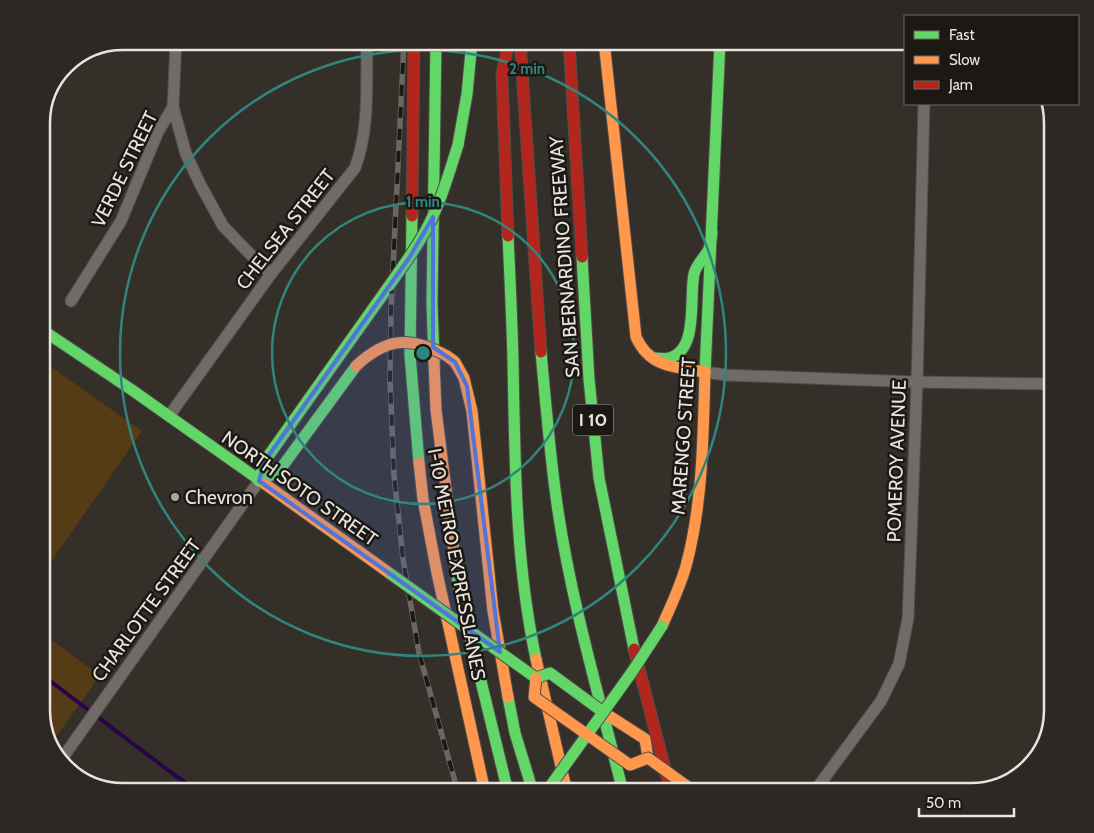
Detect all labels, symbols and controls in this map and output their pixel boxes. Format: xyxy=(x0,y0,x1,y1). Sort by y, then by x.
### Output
legend xyxy=(904,15,1079,105)
text: Fast xyxy=(949,26,974,44)
text: Slow xyxy=(949,51,980,69)
text: 2 min xyxy=(509,60,545,78)
text: Jam xyxy=(948,76,973,94)
street label: VERDE STREET xyxy=(86,108,162,231)
street label: SAN BERNARDINO FREEWAY xyxy=(545,135,584,379)
street label: CHELSEA STREET xyxy=(231,164,340,294)
text: 1 min xyxy=(406,193,440,211)
centre of rings xyxy=(414,344,432,362)
street label: MARENGO STREET xyxy=(667,356,700,516)
street label: POMEROY AVENUE xyxy=(882,379,911,543)
road number: I 10 xyxy=(573,404,613,436)
street label: NORTH SOTO STREET xyxy=(217,426,382,551)
street label: I-10 METRO EXPRESSLANES xyxy=(423,446,490,682)
place label: Chevron xyxy=(185,486,253,509)
marker: Chevron xyxy=(169,491,181,503)
street label: CHARLOTTE STREET xyxy=(87,535,206,686)
scale bar xyxy=(919,786,1014,818)
text: 50 m xyxy=(926,794,961,812)

